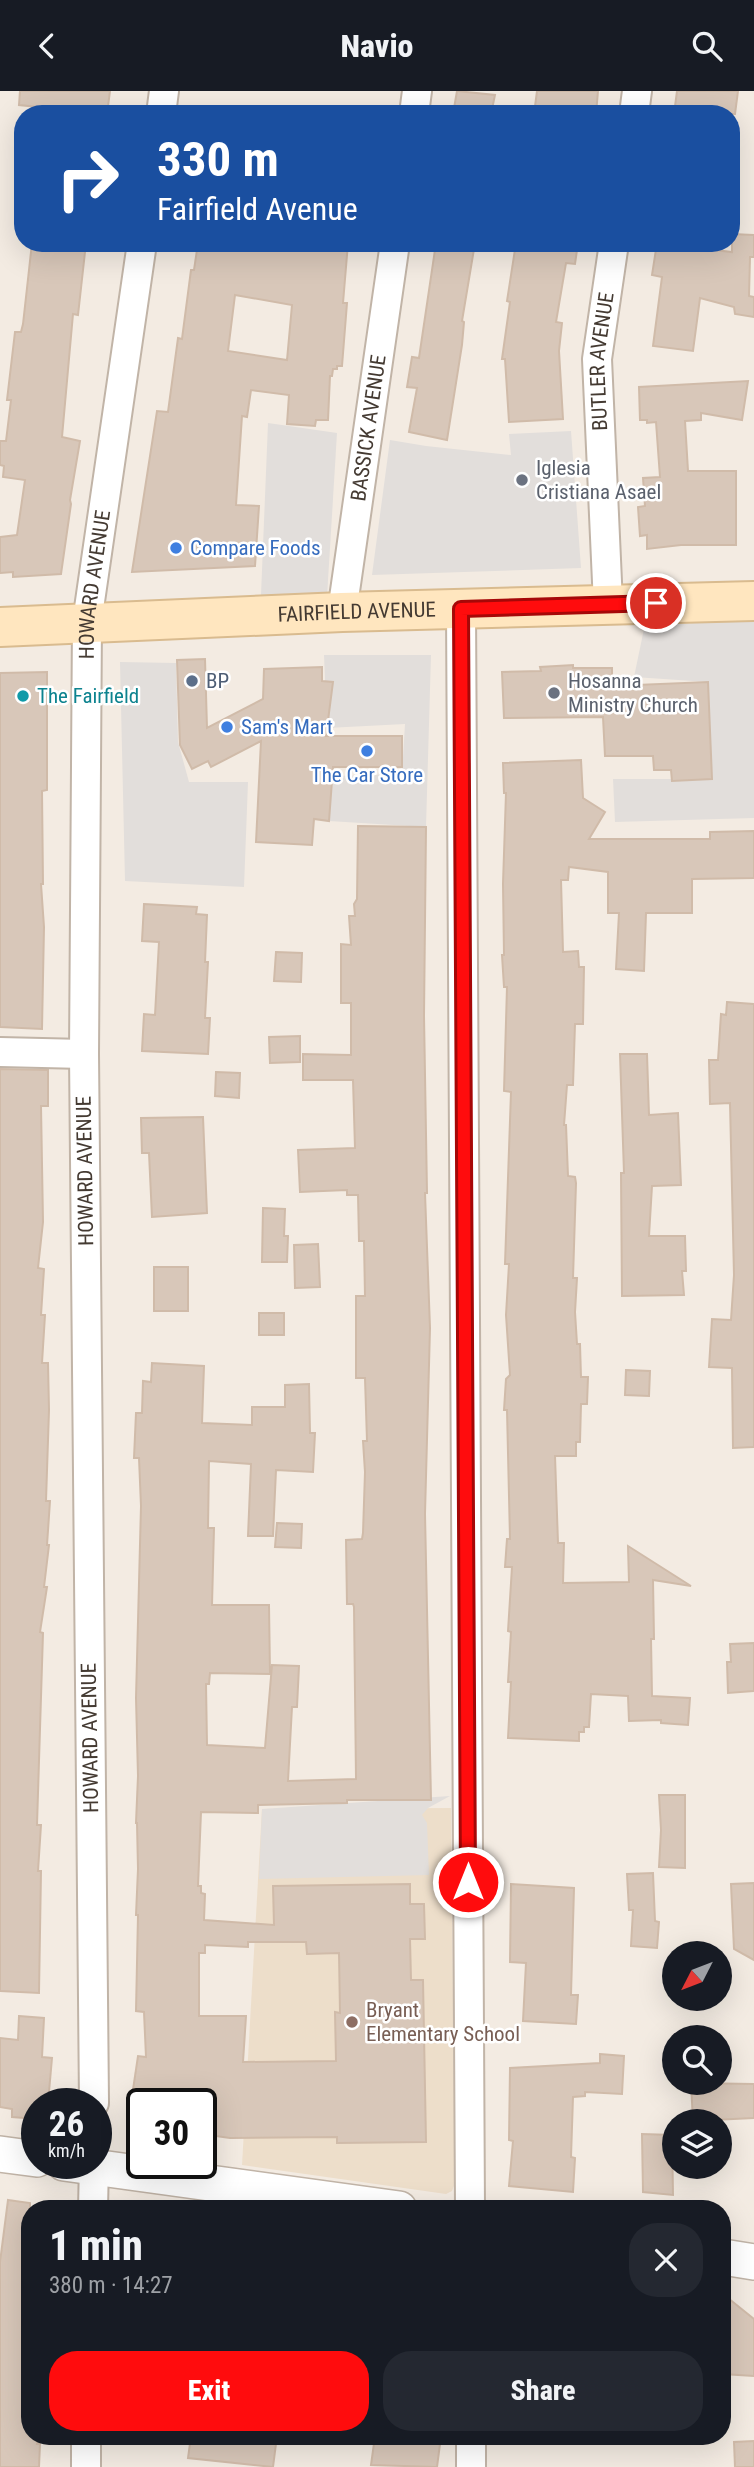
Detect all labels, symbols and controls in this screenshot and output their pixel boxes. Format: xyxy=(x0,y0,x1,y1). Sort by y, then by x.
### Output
icon: back xyxy=(28,27,66,65)
text: Navio xyxy=(341,27,413,65)
icon: search xyxy=(688,27,726,65)
text: 330 m xyxy=(157,131,279,188)
icon: right xyxy=(42,133,133,224)
text: Fairfield Avenue xyxy=(157,190,358,228)
street label: BUTLER AVENUE xyxy=(585,291,619,431)
street label: BASSICK AVENUE xyxy=(346,353,391,503)
place label: Iglesia Cristiana Asael xyxy=(536,456,661,504)
marker: Iglesia Cristiana Asael xyxy=(514,472,530,488)
street label: HOWARD AVENUE xyxy=(75,508,115,659)
place label: Compare Foods xyxy=(190,536,321,560)
marker: Compare Foods xyxy=(168,540,184,556)
pin xyxy=(626,573,686,633)
icon: arrive xyxy=(637,584,675,622)
street label: FAIRFIELD AVENUE xyxy=(277,598,436,627)
place label: BP xyxy=(206,669,229,693)
place label: Hosanna Ministry Church xyxy=(568,669,698,717)
marker: BP xyxy=(184,673,200,689)
place label: The Fairfield xyxy=(37,684,139,708)
marker: Hosanna Ministry Church xyxy=(546,685,562,701)
marker: The Fairfield xyxy=(15,688,31,704)
place label: Sam's Mart xyxy=(241,715,333,739)
marker: Sam's Mart xyxy=(219,719,235,735)
marker: The Car Store xyxy=(359,743,375,759)
place label: The Car Store xyxy=(311,763,423,787)
street label: HOWARD AVENUE xyxy=(72,1096,98,1246)
street label: HOWARD AVENUE xyxy=(77,1663,103,1813)
position arrow xyxy=(431,1845,505,1919)
north arrow xyxy=(662,1941,732,2011)
map controls xyxy=(662,1941,732,2179)
place label: Bryant Elementary School xyxy=(366,1998,520,2046)
marker: Bryant Elementary School xyxy=(344,2014,360,2030)
button: search xyxy=(662,2025,732,2095)
speed limit sign: 30 xyxy=(126,2088,217,2179)
text: 26 xyxy=(49,2104,84,2145)
button: layers xyxy=(662,2109,732,2179)
text: km/h xyxy=(48,2140,85,2161)
text: 1 min xyxy=(49,2221,143,2270)
button: close xyxy=(629,2223,703,2297)
text: 380 m · 14:27 xyxy=(49,2272,173,2299)
button: Exit xyxy=(49,2351,369,2431)
button: Share xyxy=(383,2351,703,2431)

